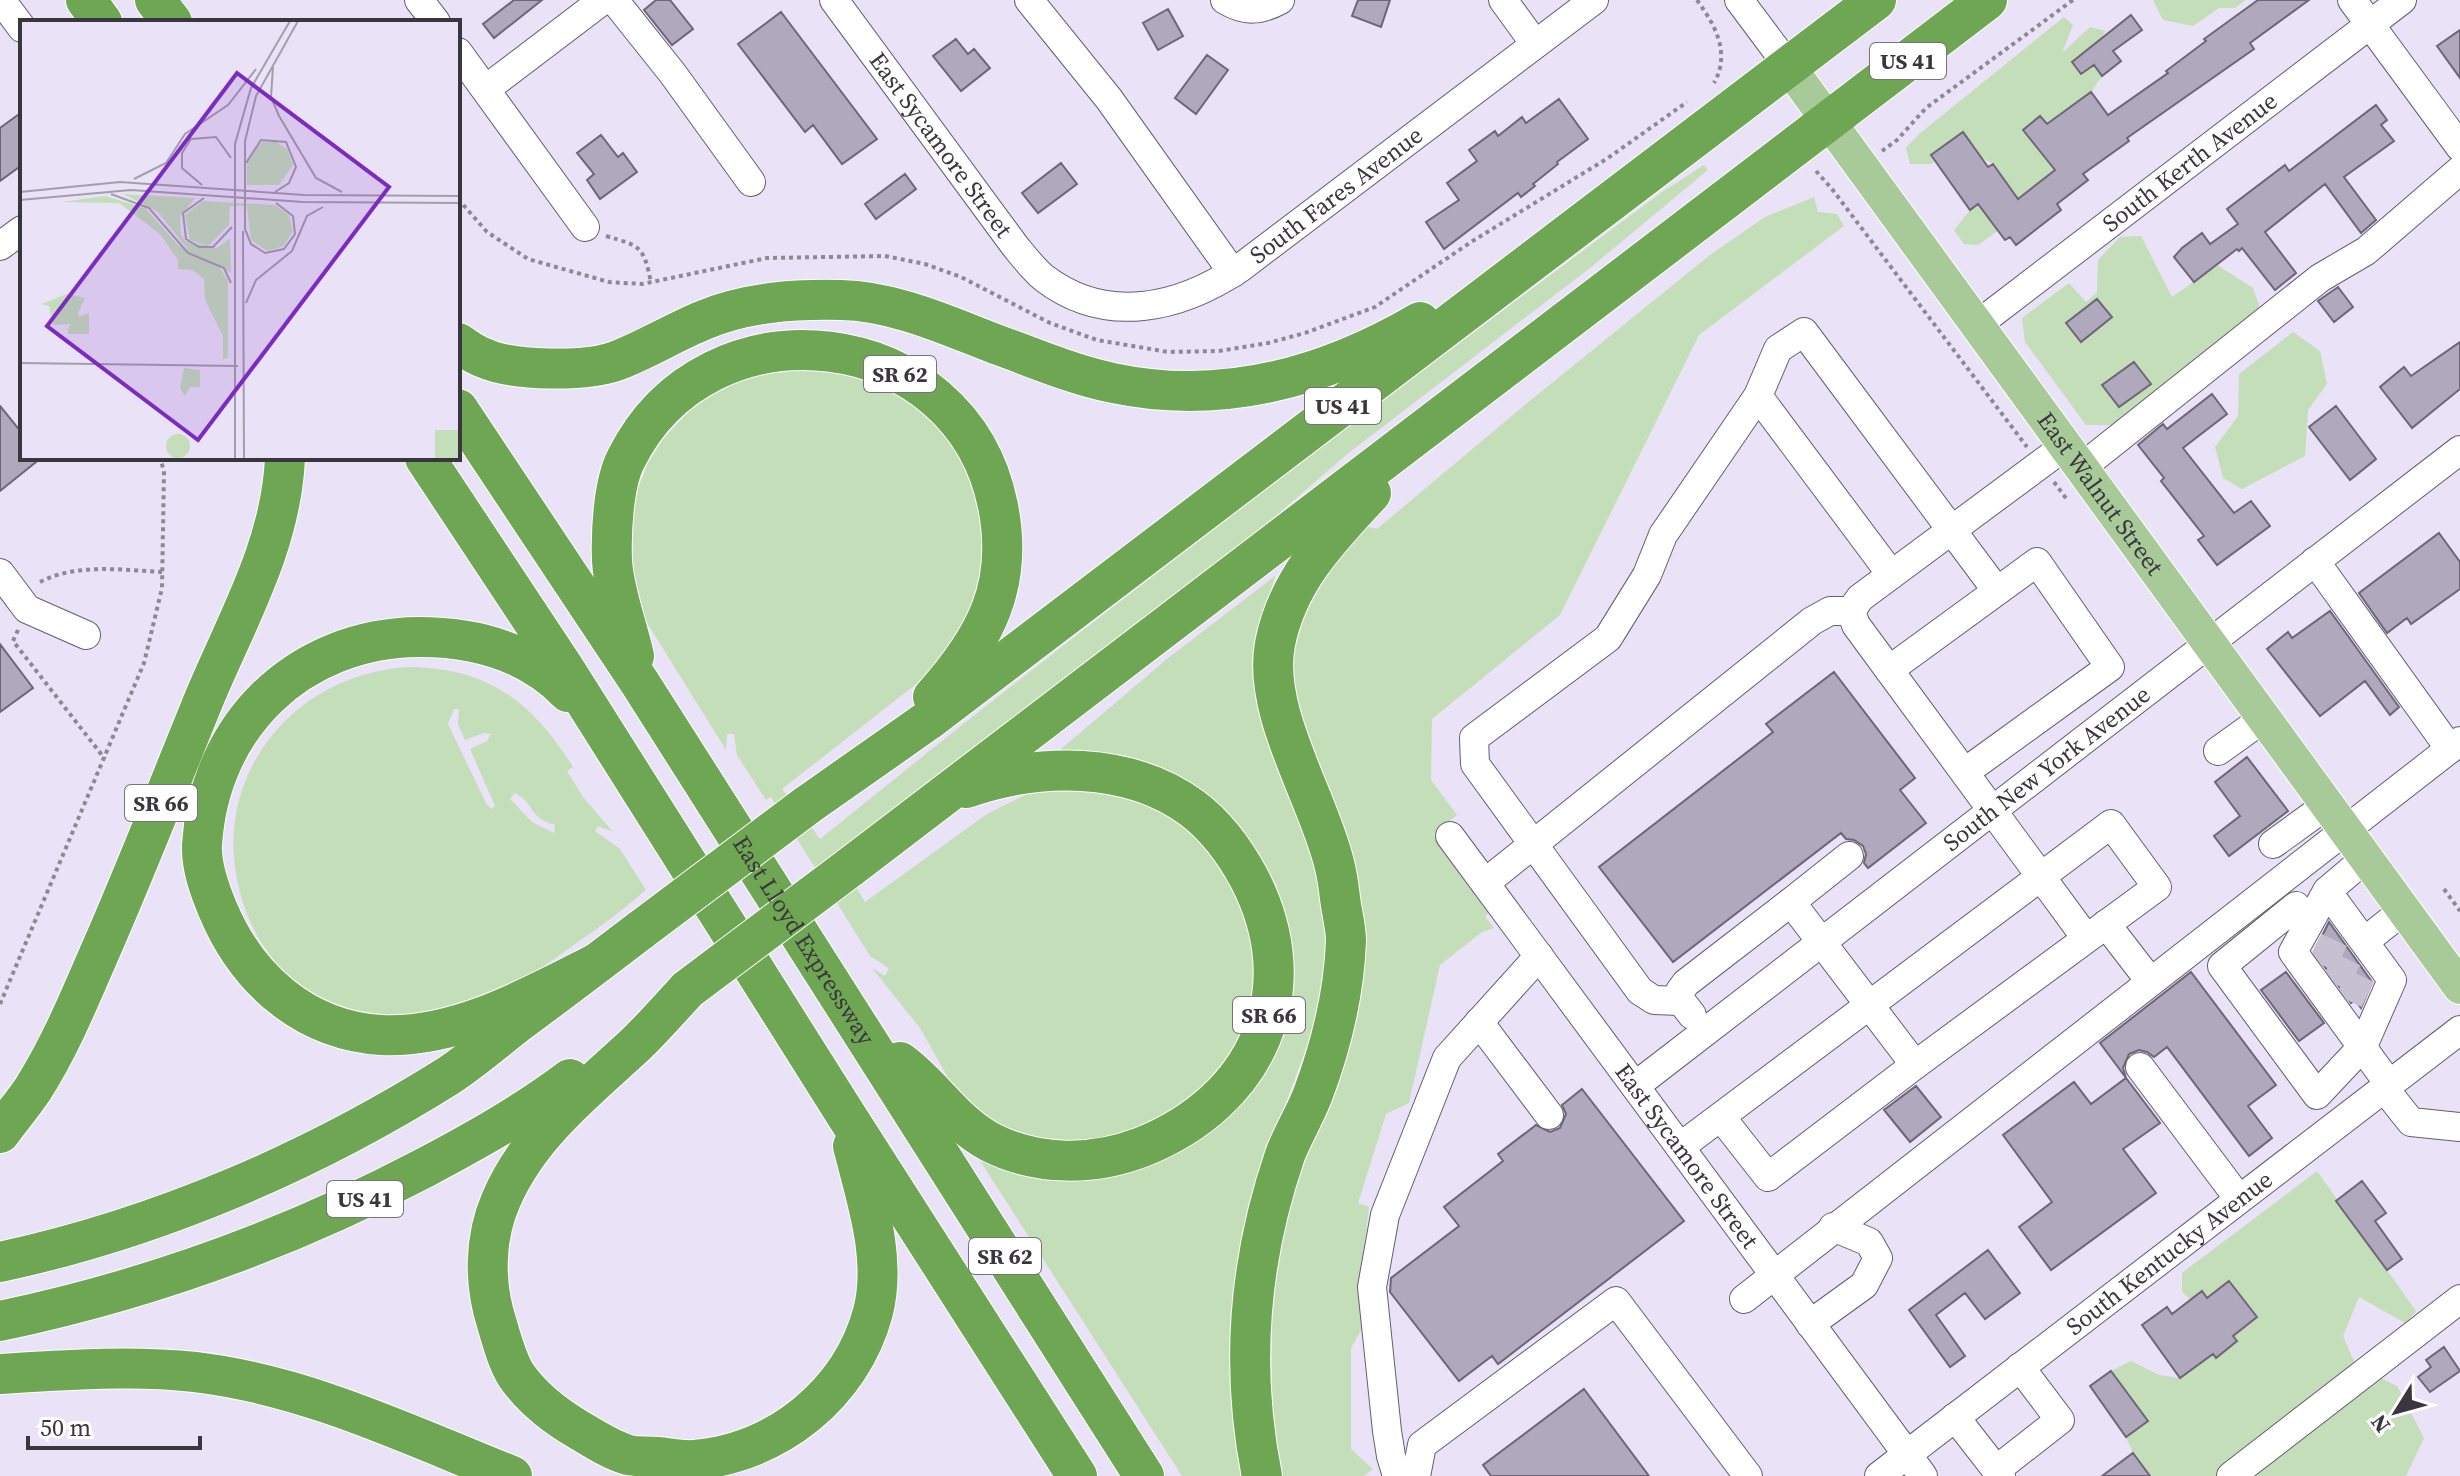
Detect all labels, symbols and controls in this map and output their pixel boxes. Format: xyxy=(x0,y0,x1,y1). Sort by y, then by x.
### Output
inset map xyxy=(20,20,460,460)
road number: US 41 xyxy=(1870,43,1946,79)
street label: East Sycamore Street xyxy=(862,45,1020,244)
street label: South Kerth Avenue xyxy=(2095,84,2284,239)
street label: South Fares Avenue xyxy=(1243,118,1429,271)
road number: SR 62 xyxy=(864,356,936,392)
road number: US 41 xyxy=(1305,388,1381,424)
street label: East Walnut Street xyxy=(2030,405,2171,582)
street label: South New York Avenue xyxy=(1936,678,2157,859)
road number: SR 66 xyxy=(125,785,197,821)
street label: East Lloyd Expressway xyxy=(725,829,883,1052)
road number: SR 66 xyxy=(1233,997,1305,1033)
street label: East Sycamore Street xyxy=(1608,1056,1767,1255)
street label: South Kentucky Avenue xyxy=(2059,1163,2279,1343)
road number: US 41 xyxy=(327,1181,403,1217)
road number: SR 62 xyxy=(969,1238,1041,1274)
north arrow xyxy=(2356,1372,2436,1452)
scale bar xyxy=(28,1400,200,1450)
text: N xyxy=(2363,1409,2397,1439)
text: 50 m xyxy=(40,1411,91,1444)

